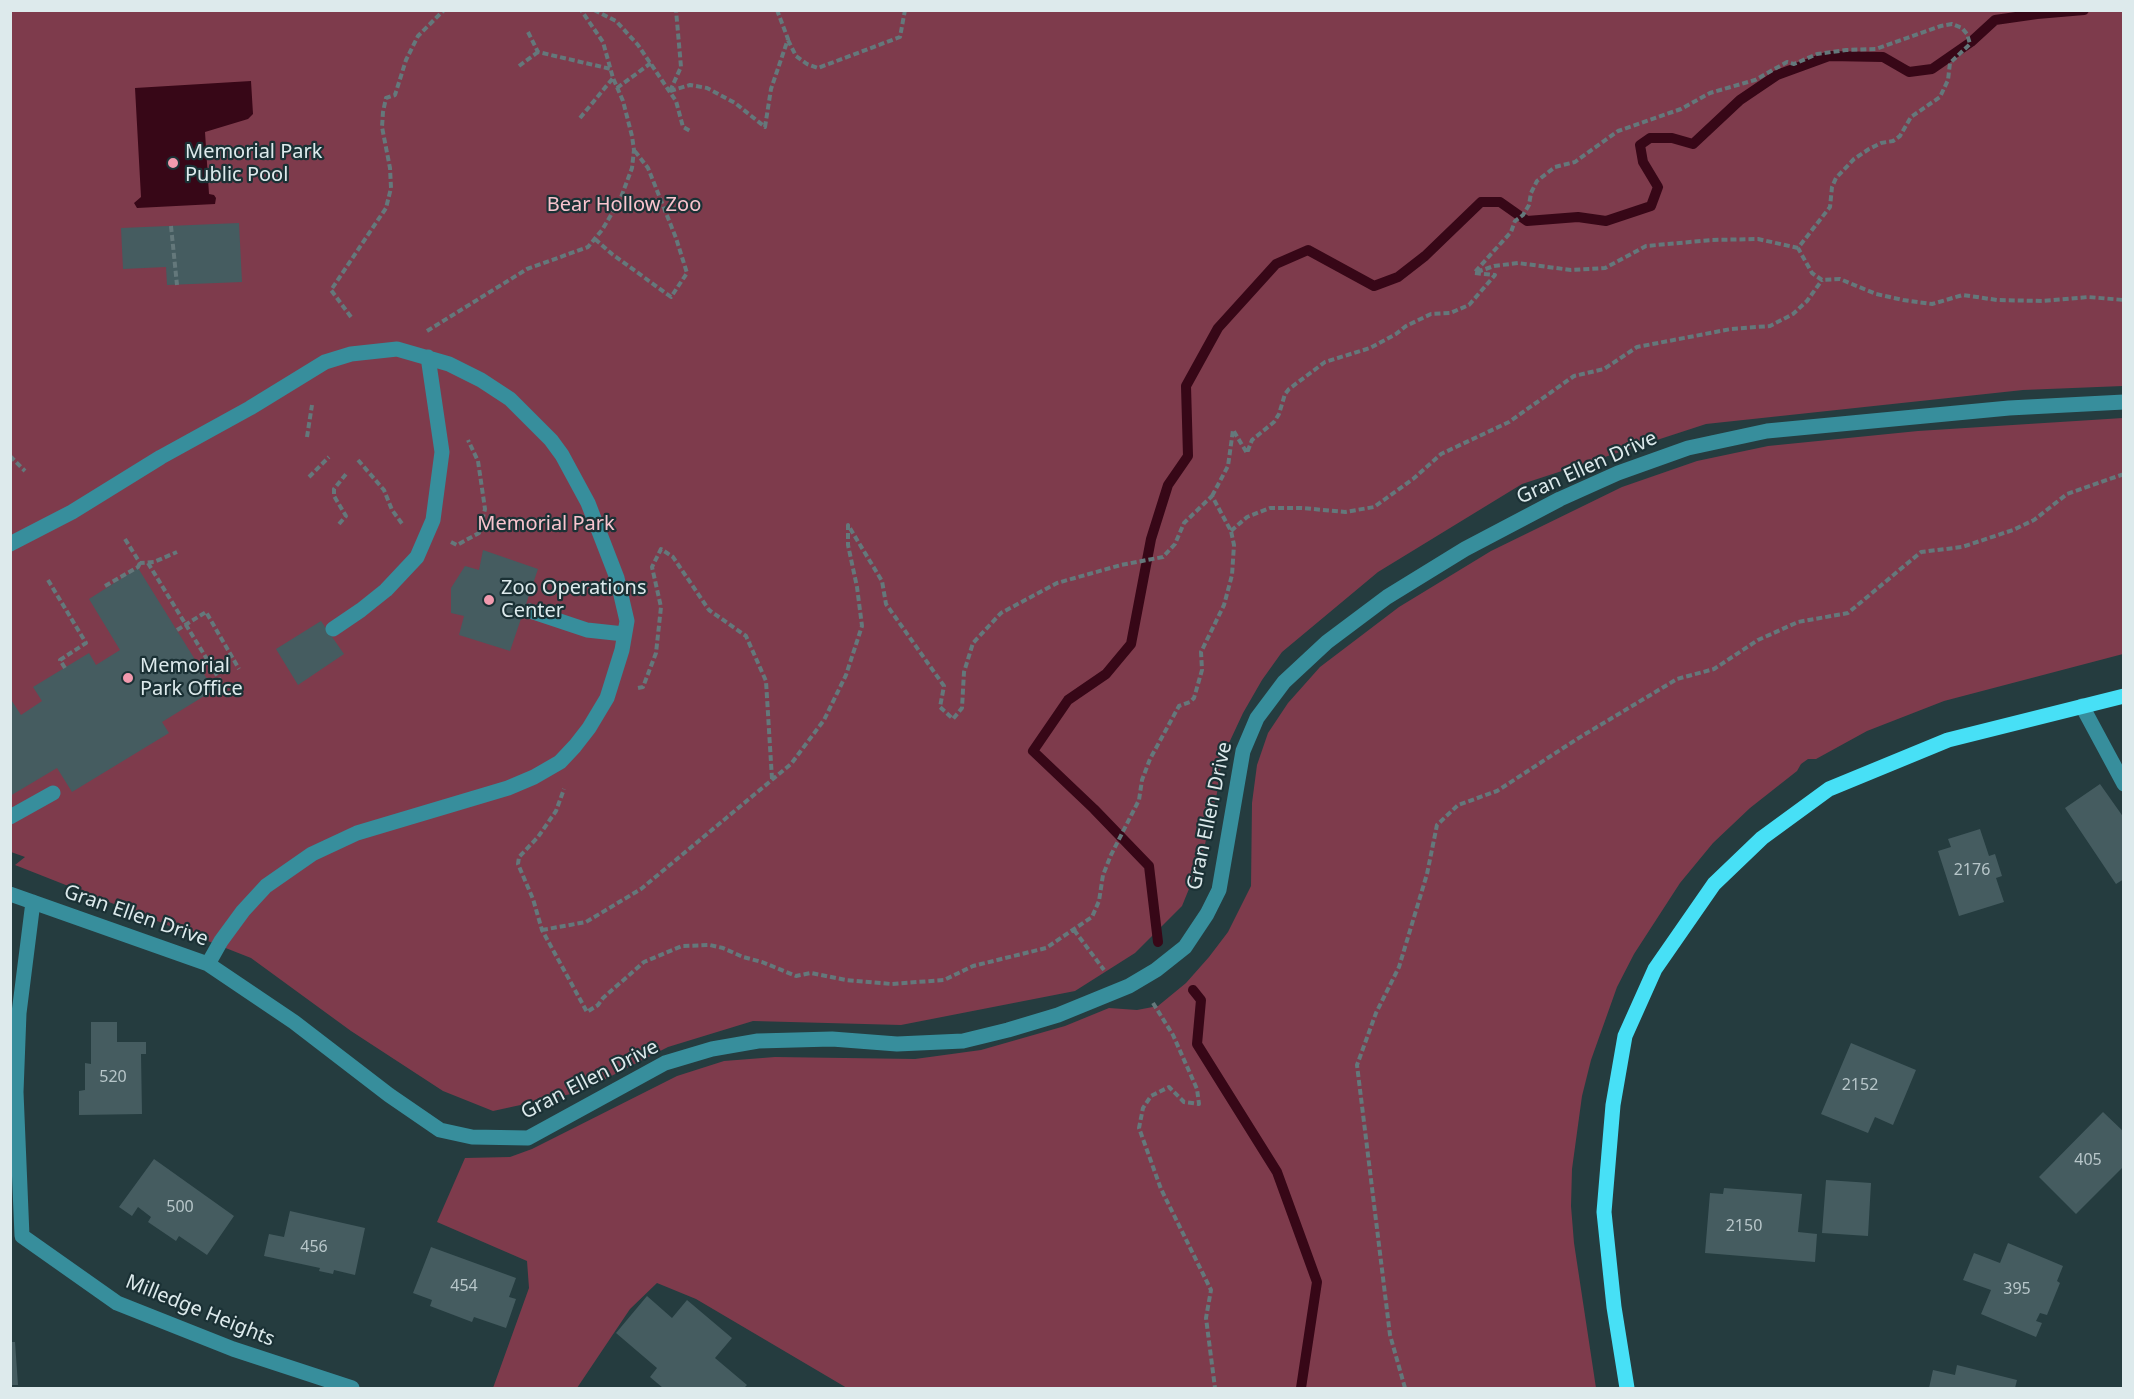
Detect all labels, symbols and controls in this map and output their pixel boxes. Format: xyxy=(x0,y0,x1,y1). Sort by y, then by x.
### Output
place label: Memorial Park Public Pool xyxy=(185,140,322,187)
marker: Memorial Park Public Pool xyxy=(166,156,180,170)
park label: Bear Hollow Zoo xyxy=(547,193,701,217)
street label: Gran Ellen Drive xyxy=(1513,426,1661,510)
park label: Memorial Park xyxy=(477,512,615,536)
place label: Zoo Operations Center xyxy=(501,576,647,623)
marker: Zoo Operations Center xyxy=(482,593,496,607)
place label: Memorial Park Office xyxy=(140,654,243,701)
marker: Memorial Park Office xyxy=(121,671,135,685)
street label: Gran Ellen Drive xyxy=(1183,740,1237,892)
house number: 2176 xyxy=(1954,860,1990,880)
street label: Gran Ellen Drive xyxy=(61,880,211,952)
street label: Gran Ellen Drive xyxy=(517,1035,663,1125)
house number: 520 xyxy=(99,1067,127,1087)
house number: 2152 xyxy=(1842,1075,1878,1095)
house number: 405 xyxy=(2074,1150,2102,1170)
house number: 500 xyxy=(166,1197,194,1217)
house number: 2150 xyxy=(1726,1216,1762,1236)
house number: 456 xyxy=(300,1237,328,1257)
street label: Milledge Heights xyxy=(122,1270,278,1352)
house number: 454 xyxy=(450,1276,478,1296)
house number: 395 xyxy=(2003,1279,2031,1299)

